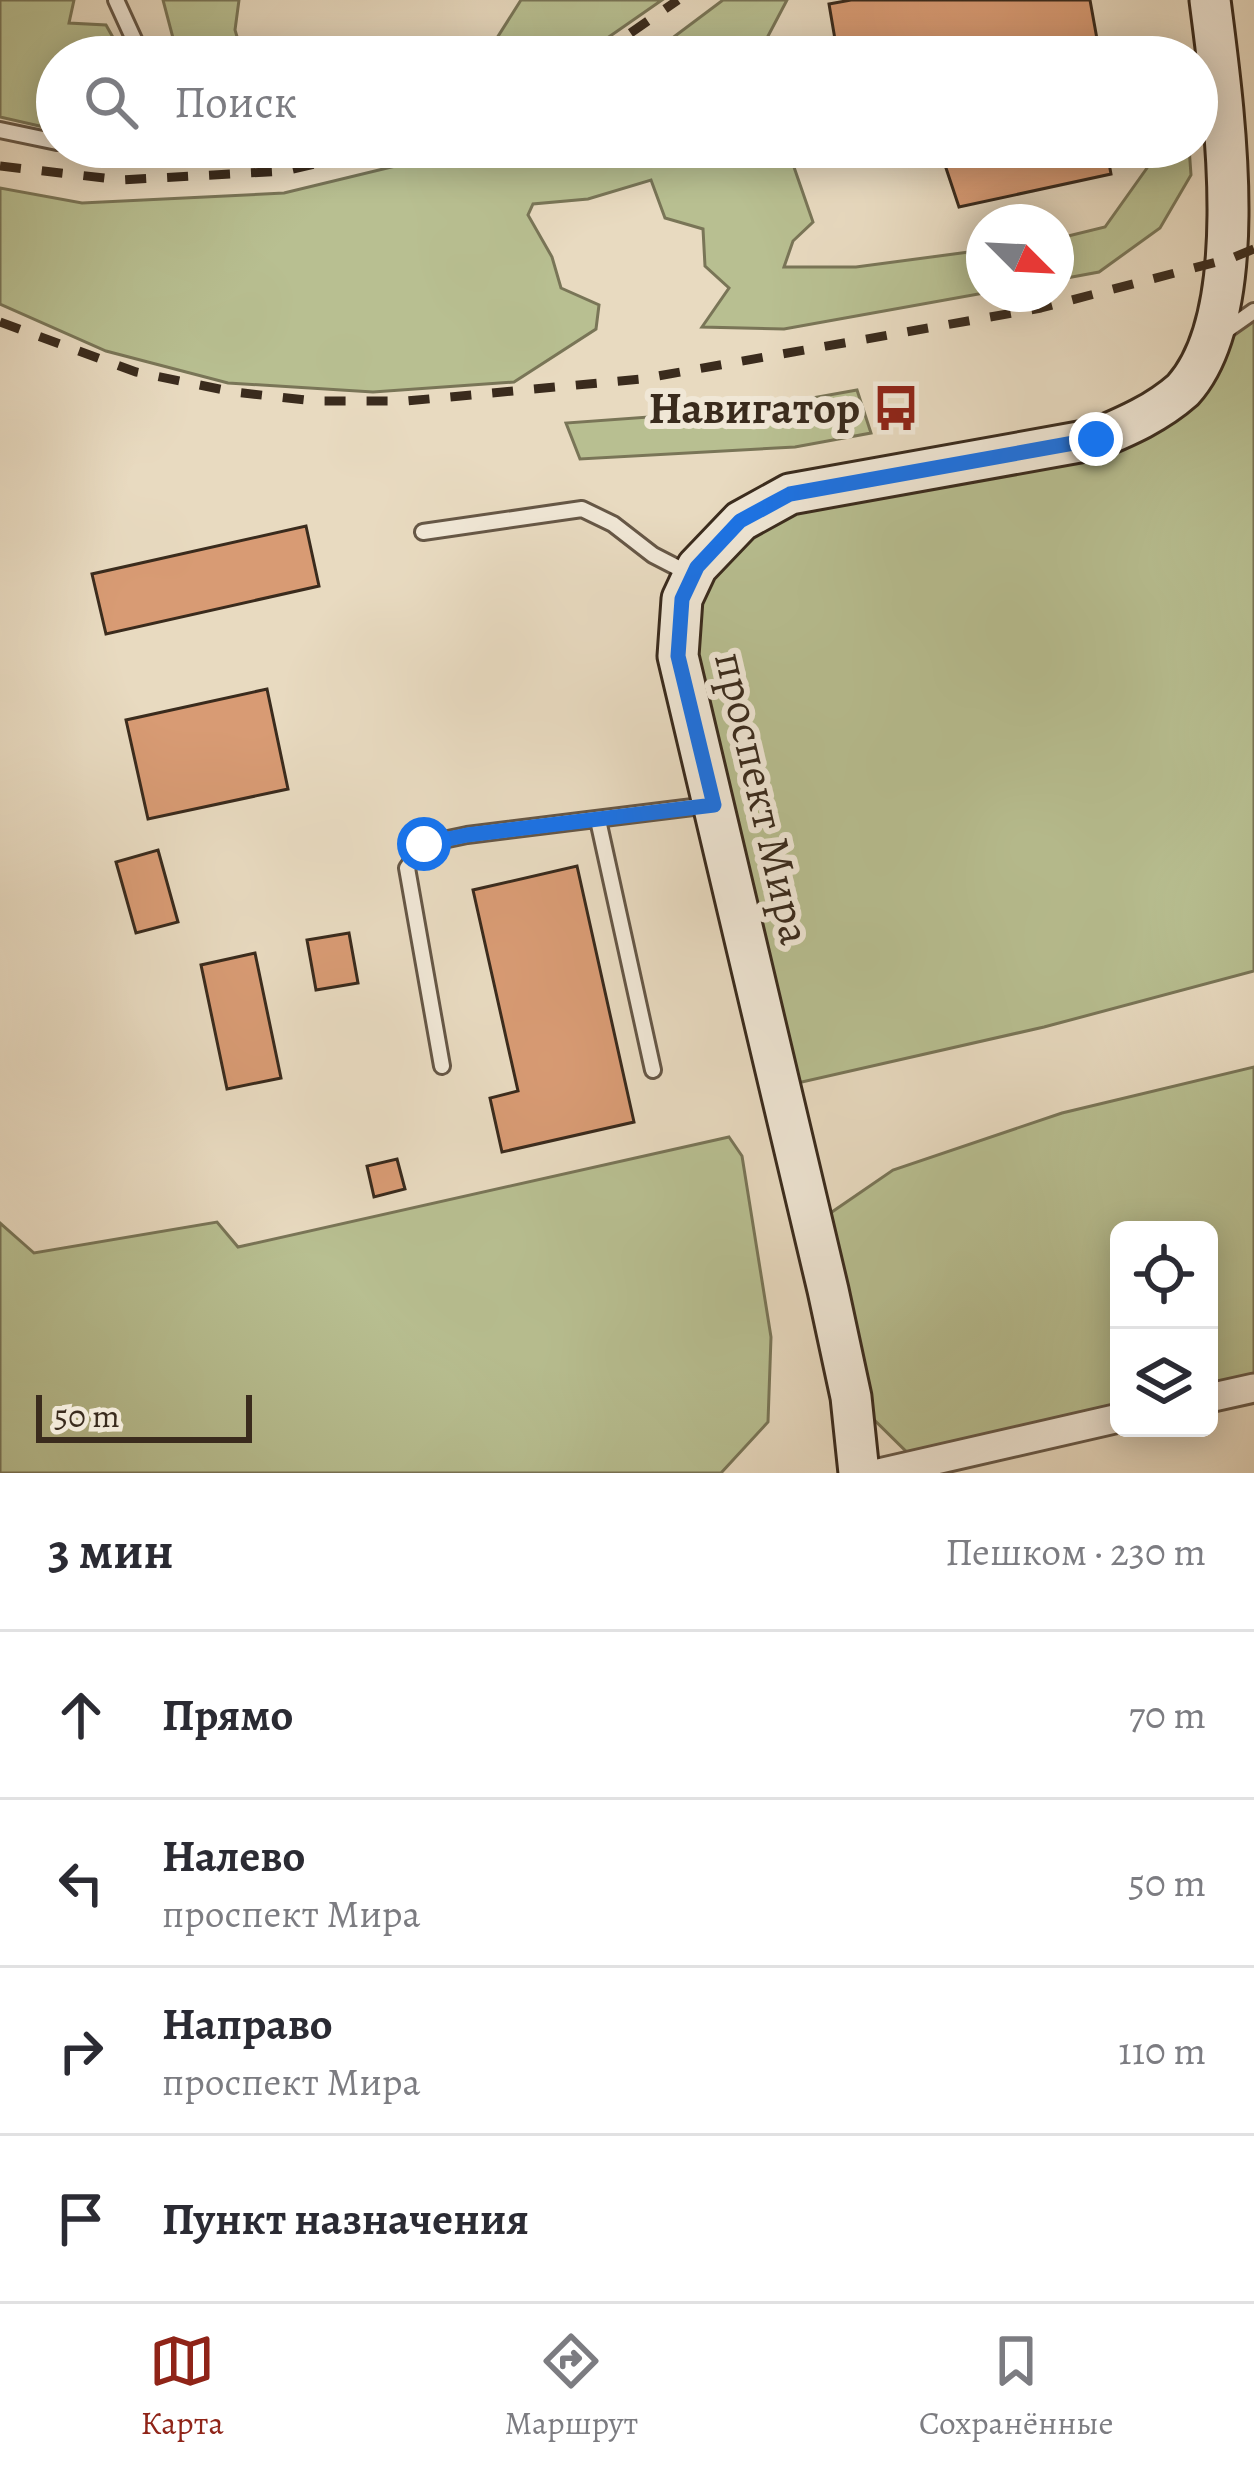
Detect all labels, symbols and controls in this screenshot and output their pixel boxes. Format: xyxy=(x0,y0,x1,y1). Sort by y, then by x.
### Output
search box xyxy=(36,36,1218,168)
icon: search xyxy=(78,69,144,135)
text: Поиск xyxy=(174,71,297,133)
north arrow xyxy=(966,204,1074,312)
place label: Навигатор xyxy=(649,377,860,439)
bus stop icon: Навигатор xyxy=(871,383,921,433)
route end xyxy=(1069,412,1123,466)
street label: проспект Мира xyxy=(699,646,827,951)
route start xyxy=(397,817,451,871)
map controls xyxy=(1110,1221,1218,1437)
button: locate xyxy=(1110,1221,1218,1329)
button: layers xyxy=(1110,1329,1218,1437)
scale bar xyxy=(36,1389,252,1442)
text: 50 m xyxy=(54,1393,120,1438)
text: 3 мин xyxy=(48,1516,174,1586)
text: Пешком · 230 m xyxy=(945,1525,1206,1578)
icon: ahead xyxy=(48,1682,114,1748)
text: Прямо xyxy=(162,1684,293,1746)
text: 70 m xyxy=(1129,1688,1206,1741)
text: Налево xyxy=(162,1825,305,1887)
icon: left xyxy=(48,1850,114,1916)
text: 50 m xyxy=(1128,1856,1206,1909)
text: проспект Мира xyxy=(162,1887,421,1940)
text: Направо xyxy=(162,1993,333,2055)
icon: right xyxy=(48,2018,114,2084)
text: 110 m xyxy=(1118,2024,1206,2077)
text: проспект Мира xyxy=(162,2055,421,2108)
icon: arrive xyxy=(48,2186,114,2252)
text: Пункт назначения xyxy=(162,2188,529,2250)
tab: Карта xyxy=(140,2328,224,2445)
tab: Маршрут xyxy=(504,2328,638,2445)
tab: Сохранённые xyxy=(919,2328,1114,2445)

